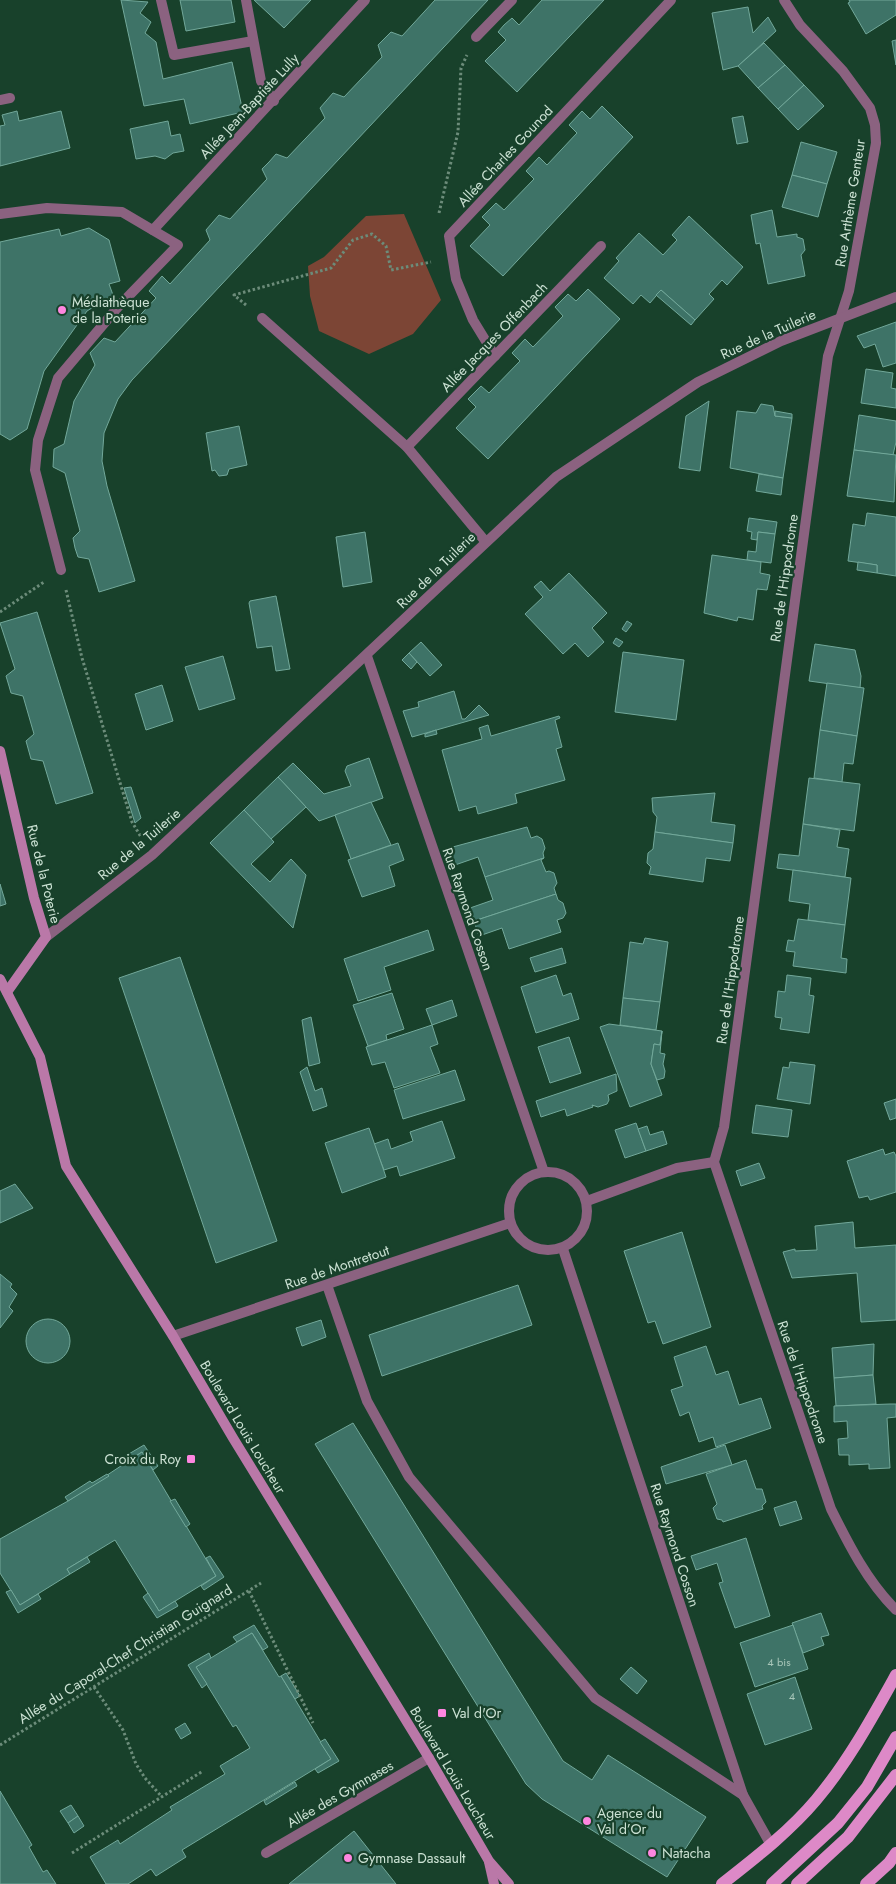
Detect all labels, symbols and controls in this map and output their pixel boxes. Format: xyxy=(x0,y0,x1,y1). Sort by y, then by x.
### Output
street label: Allée Jean-Baptiste Lully xyxy=(195,48,304,163)
street label: Allée Charles Gounod xyxy=(453,101,557,211)
street label: Rue Arthème Genteur xyxy=(830,138,870,268)
street label: Allée Jacques Offenbach xyxy=(436,278,552,396)
place label: Médiathèque de la Poterie xyxy=(72,292,149,328)
marker: Médiathèque de la Poterie xyxy=(56,304,68,316)
street label: Rue de la Tuilerie xyxy=(717,304,819,364)
street label: Rue de l'Hippodrome xyxy=(765,513,803,643)
street label: Rue de la Tuilerie xyxy=(392,527,480,613)
street label: Rue de la Tuilerie xyxy=(93,803,185,885)
street label: Rue de la Poterie xyxy=(22,822,66,926)
street label: Rue Raymond Cosson xyxy=(438,845,498,973)
street label: Rue de l'Hippodrome xyxy=(711,915,749,1045)
street label: Rue de Montretout xyxy=(282,1240,392,1294)
street label: Rue de l'Hippodrome xyxy=(773,1318,833,1446)
street label: Boulevard Louis Loucheur xyxy=(195,1357,291,1498)
place label: Croix du Roy xyxy=(104,1449,182,1469)
marker: Croix du Roy xyxy=(185,1453,197,1465)
street label: Rue Raymond Cosson xyxy=(646,1481,704,1609)
street label: Allée du Caporal-Chef Christian Guignard xyxy=(14,1580,236,1728)
house number: 4 bis xyxy=(767,1654,791,1670)
house number: 4 xyxy=(789,1688,796,1704)
street label: Boulevard Louis Loucheur xyxy=(405,1703,501,1844)
place label: Val d'Or xyxy=(452,1703,502,1723)
marker: Val d'Or xyxy=(436,1707,448,1719)
street label: Allée des Gymnases xyxy=(283,1755,397,1833)
place label: Agence du Val d’Or xyxy=(597,1803,662,1839)
marker: Agence du Val d’Or xyxy=(581,1815,593,1827)
place label: Natacha xyxy=(662,1843,710,1863)
marker: Natacha xyxy=(646,1847,658,1859)
place label: Gymnase Dassault xyxy=(358,1848,466,1868)
marker: Gymnase Dassault xyxy=(342,1852,354,1864)

